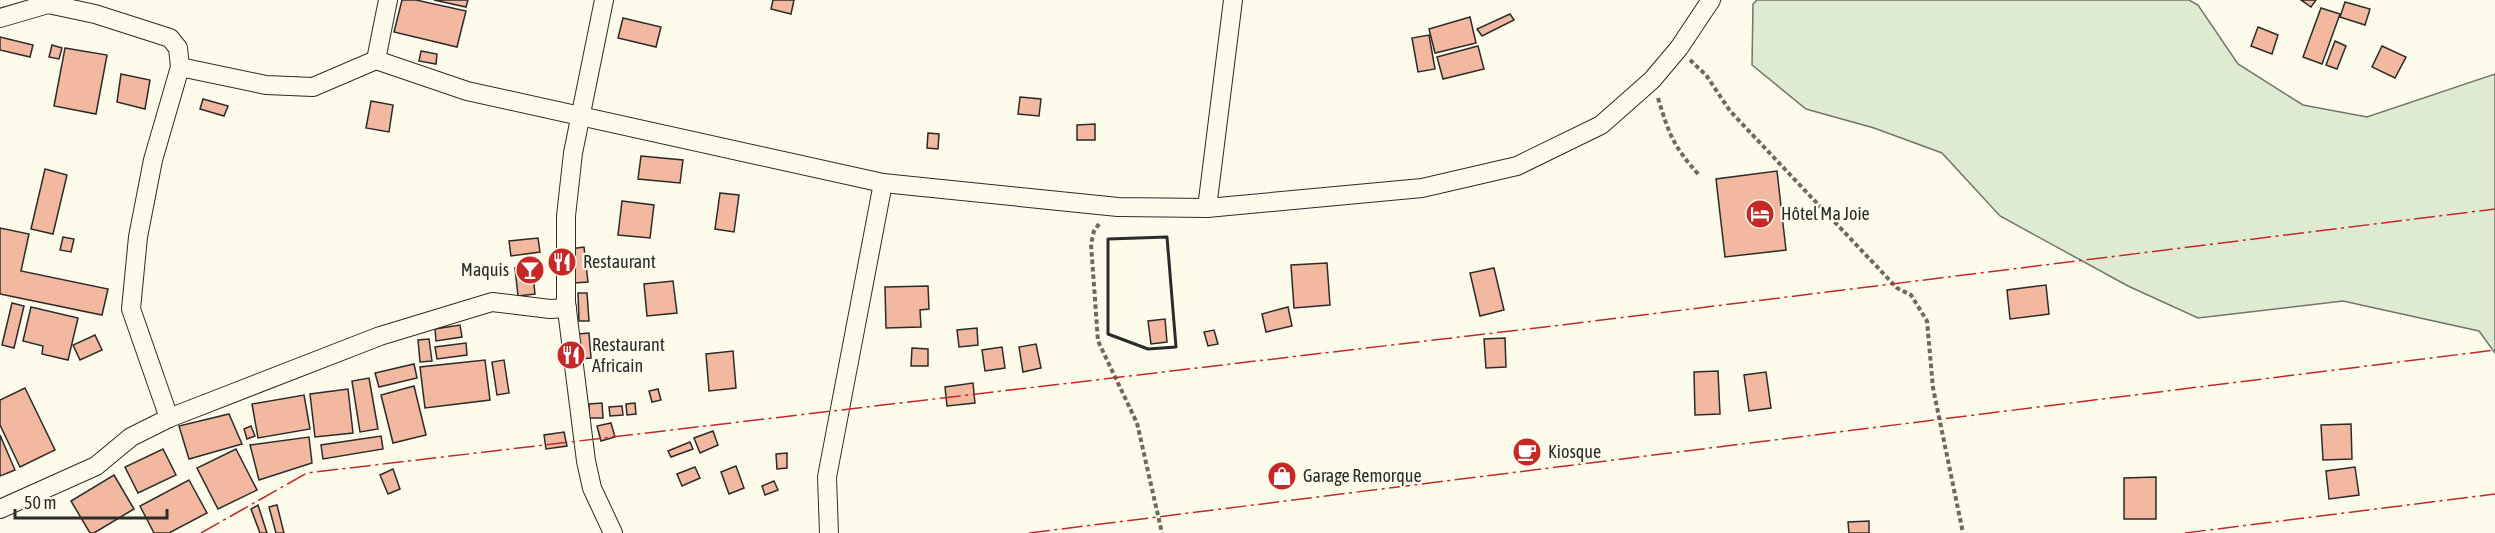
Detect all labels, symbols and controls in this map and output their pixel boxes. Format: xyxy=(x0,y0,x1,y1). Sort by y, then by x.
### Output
hotel icon: Hôtel Ma Joie xyxy=(1744,198,1776,230)
place label: Hôtel Ma Joie xyxy=(1781,203,1870,224)
restaurant icon: Restaurant xyxy=(546,246,578,278)
place label: Restaurant xyxy=(583,251,656,272)
bar icon: Maquis xyxy=(514,254,546,286)
place label: Maquis xyxy=(461,259,509,280)
place label: Restaurant Africain xyxy=(592,334,665,376)
restaurant icon: Restaurant Africain xyxy=(555,339,587,371)
cafe icon: Kiosque xyxy=(1511,436,1543,468)
place label: Kiosque xyxy=(1548,441,1601,462)
shop icon: Garage Remorque xyxy=(1266,460,1298,492)
place label: Garage Remorque xyxy=(1303,465,1422,486)
scale bar xyxy=(15,482,166,520)
text: 50 m xyxy=(24,492,56,513)

